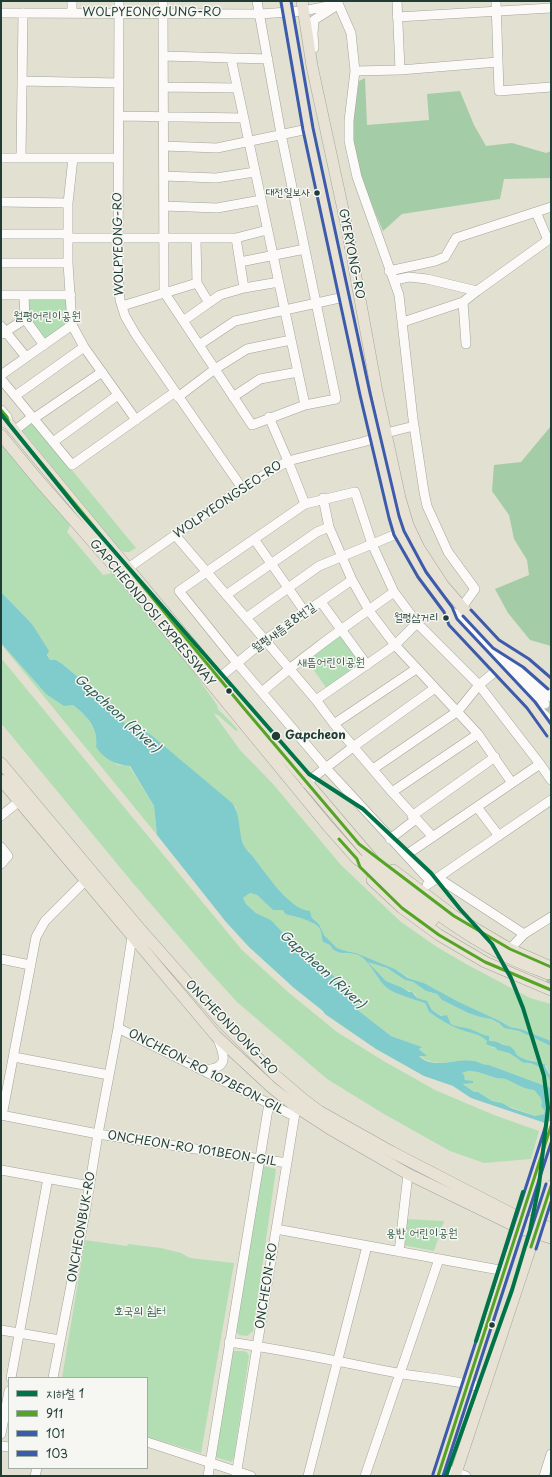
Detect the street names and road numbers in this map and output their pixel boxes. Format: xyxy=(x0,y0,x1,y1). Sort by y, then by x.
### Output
street label: WOLPYEONGJUNG-RO xyxy=(83,6,221,20)
street label: WOLPYEONG-RO xyxy=(111,192,127,296)
street label: GYERYONG-RO xyxy=(335,207,367,301)
street label: WOLPYEONGSEO-RO xyxy=(171,458,285,542)
street label: GAPCHEONDOSI EXPRESSWAY xyxy=(86,537,218,689)
street label: 월평새뜸로8번길 xyxy=(249,600,319,656)
street label: ONCHEONDONG-RO xyxy=(182,978,280,1078)
street label: ONCHEON-RO 107BEON-GIL xyxy=(126,1026,286,1118)
street label: ONCHEON-RO 101BEON-GIL xyxy=(106,1128,278,1170)
street label: ONCHEONBUK-RO xyxy=(65,1170,99,1284)
street label: ONCHEON-RO xyxy=(253,1242,281,1330)

